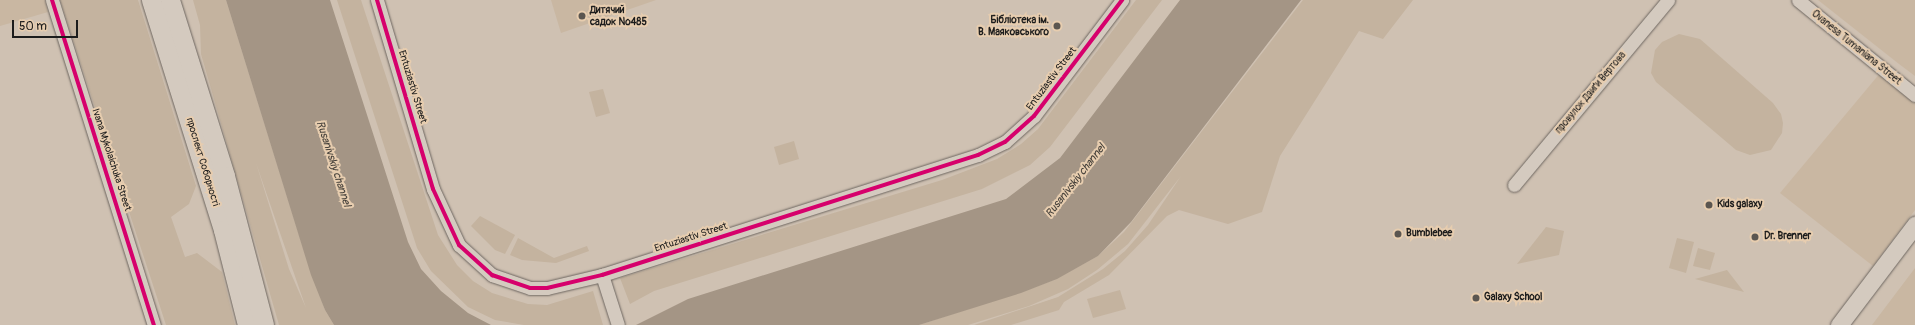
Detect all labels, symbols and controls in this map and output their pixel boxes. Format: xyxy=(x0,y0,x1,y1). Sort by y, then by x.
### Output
place label: Дитячий садок №485 xyxy=(590,4,647,28)
street label: Ovanesa Tumaniana Street xyxy=(1809,8,1903,88)
marker: Дитячий садок №485 xyxy=(577,11,587,21)
scale bar xyxy=(14,12,80,38)
place label: Бібліотека ім. В. Маяковського xyxy=(978,14,1049,38)
text: 50 m xyxy=(19,19,47,34)
marker: Бібліотека ім. В. Маяковського xyxy=(1052,21,1062,31)
street label: Entuziastiv Street xyxy=(1024,45,1080,113)
street label: Entuziastiv Street xyxy=(395,49,429,125)
street label: провулок Дзиґи Вертова xyxy=(1553,50,1629,136)
street label: Ivana Mykolaichuka Street xyxy=(89,107,133,213)
street label: проспект Соборності xyxy=(183,116,221,208)
water label: Rusanivskiy channel xyxy=(313,119,353,209)
water label: Rusanivskiy channel xyxy=(1043,142,1109,220)
place label: Kids galaxy xyxy=(1717,199,1762,211)
marker: Kids galaxy xyxy=(1704,200,1714,210)
street label: Entuziastiv Street xyxy=(653,221,729,255)
place label: Bumblebee xyxy=(1406,228,1452,240)
marker: Bumblebee xyxy=(1393,229,1403,239)
marker: Dr. Brenner xyxy=(1749,231,1761,243)
place label: Dr. Brenner xyxy=(1764,231,1811,243)
place label: Galaxy School xyxy=(1484,292,1542,304)
marker: Galaxy School xyxy=(1471,293,1481,303)

